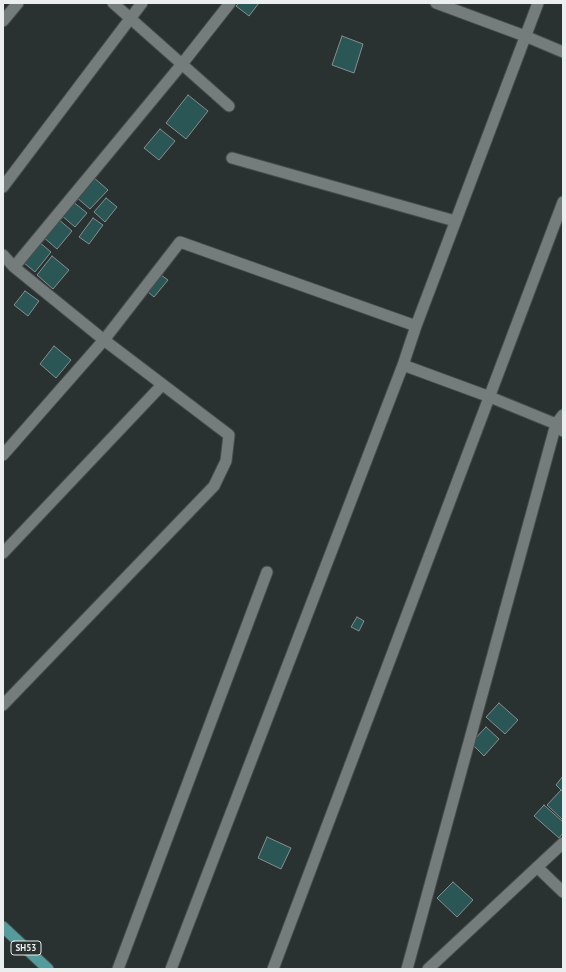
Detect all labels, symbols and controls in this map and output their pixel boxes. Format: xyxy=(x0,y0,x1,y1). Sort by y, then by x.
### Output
road number: SH53 xyxy=(11,941,41,955)

